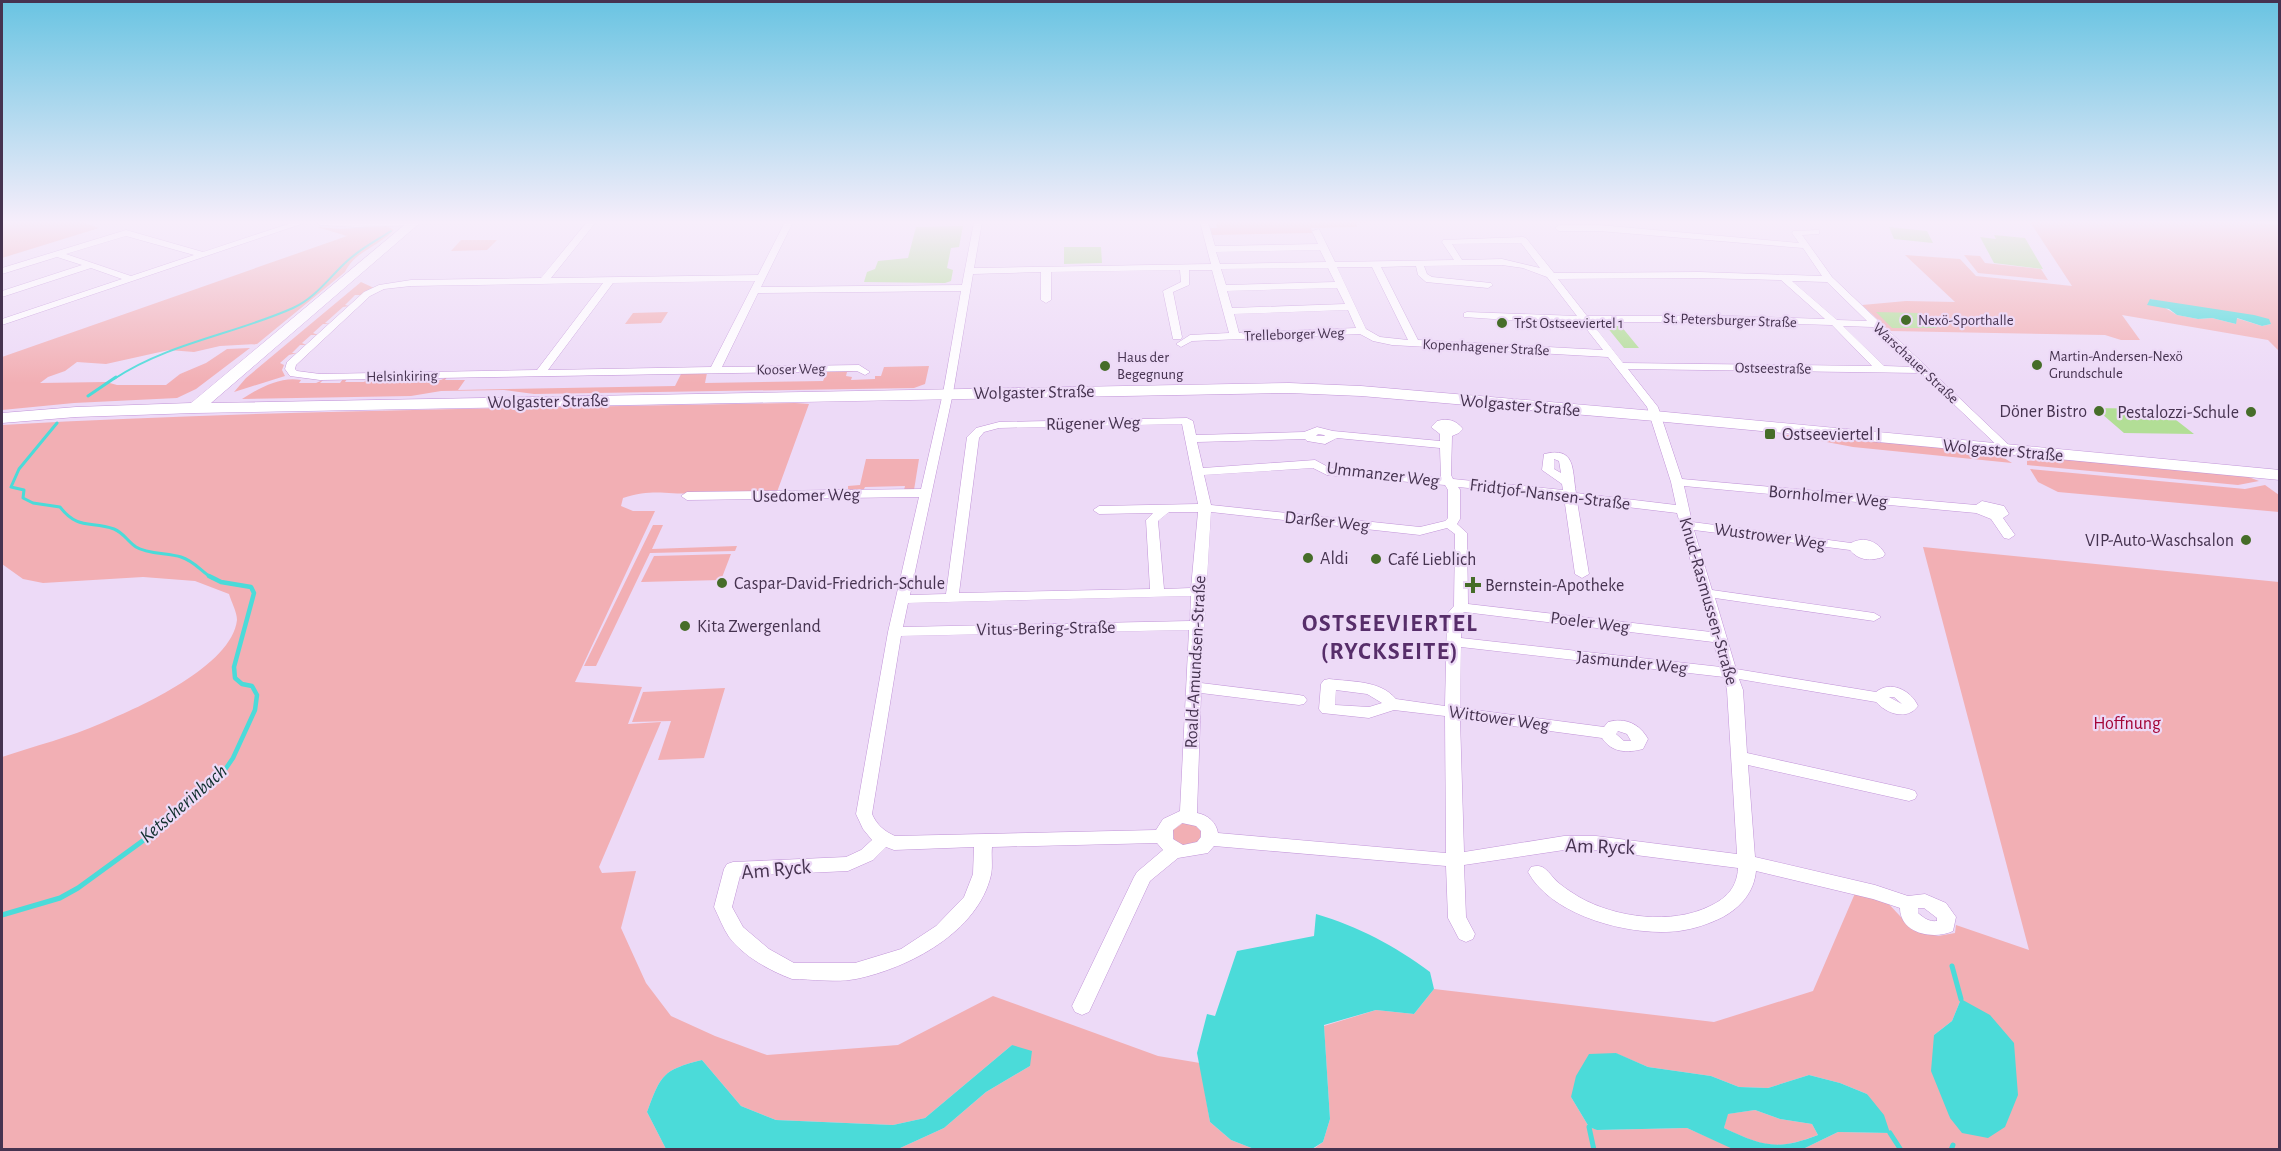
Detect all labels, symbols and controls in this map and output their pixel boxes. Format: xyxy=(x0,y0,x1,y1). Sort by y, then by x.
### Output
street label: St. Petersburger Straße xyxy=(1663,311,1797,330)
marker: Nexö-Sporthalle xyxy=(1899,313,1913,327)
place label: Nexö-Sporthalle xyxy=(1918,313,2014,328)
marker: TrSt Ostseeviertel 1 xyxy=(1495,316,1509,330)
place label: TrSt Ostseeviertel 1 xyxy=(1514,316,1623,331)
street label: Warschauer Straße xyxy=(1870,320,1961,407)
street label: Trelleborger Weg xyxy=(1243,325,1345,344)
street label: Kopenhagener Straße xyxy=(1422,337,1550,358)
place label: Martin-Andersen-Nexö Grundschule xyxy=(2049,349,2183,381)
place label: Haus der Begegnung xyxy=(1117,350,1184,382)
marker: Martin-Andersen-Nexö Grundschule xyxy=(2030,358,2044,372)
marker: Haus der Begegnung xyxy=(1098,359,1112,373)
street label: Ostseestraße xyxy=(1735,360,1811,377)
street label: Kooser Weg xyxy=(756,361,826,378)
street label: Helsinkiring xyxy=(366,368,439,385)
street label: Wolgaster Straße xyxy=(973,383,1095,403)
street label: Wolgaster Straße xyxy=(487,392,609,412)
street label: Wolgaster Straße xyxy=(1459,392,1581,420)
place label: Döner Bistro xyxy=(1999,403,2087,421)
marker: Döner Bistro xyxy=(2092,404,2106,418)
place label: Pestalozzi-Schule xyxy=(2117,404,2239,422)
marker: Pestalozzi-Schule xyxy=(2244,405,2258,419)
street label: Rügener Weg xyxy=(1046,414,1141,434)
place label: Ostseeviertel I xyxy=(1782,426,1881,444)
marker: Ostseeviertel I xyxy=(1763,427,1777,441)
street label: Wolgaster Straße xyxy=(1942,437,2064,465)
street label: Ummanzer Weg xyxy=(1326,459,1440,491)
street label: Fridtjof-Nansen-Straße xyxy=(1469,476,1631,514)
street label: Bornholmer Weg xyxy=(1768,483,1888,511)
street label: Usedomer Weg xyxy=(752,486,860,506)
street label: Darßer Weg xyxy=(1284,509,1370,535)
street label: Knud-Rasmussen-Straße xyxy=(1675,515,1741,687)
street label: Wustrower Weg xyxy=(1713,520,1827,554)
place label: VIP-Auto-Waschsalon xyxy=(2085,532,2234,550)
marker: VIP-Auto-Waschsalon xyxy=(2239,533,2253,547)
place label: Aldi xyxy=(1320,550,1349,568)
marker: Aldi xyxy=(1301,551,1315,565)
place label: Café Lieblich xyxy=(1388,551,1476,569)
marker: Café Lieblich xyxy=(1369,552,1383,566)
place label: Caspar-David-Friedrich-Schule xyxy=(734,575,945,593)
street label: Roald-Amundsen-Straße xyxy=(1182,575,1210,749)
marker: Caspar-David-Friedrich-Schule xyxy=(715,576,729,590)
place label: Bernstein-Apotheke xyxy=(1485,577,1624,595)
marker: Bernstein-Apotheke xyxy=(1466,578,1480,592)
street label: Poeler Weg xyxy=(1549,609,1631,637)
district label: OSTSEEVIERTEL (RYCKSEITE) xyxy=(1302,612,1478,664)
place label: Kita Zwergenland xyxy=(697,618,821,636)
marker: Kita Zwergenland xyxy=(678,619,692,633)
street label: Vitus-Bering-Straße xyxy=(976,619,1116,639)
street label: Jasmunder Weg xyxy=(1576,648,1688,678)
street label: Wittower Weg xyxy=(1447,703,1551,735)
park label: Hoffnung xyxy=(2093,715,2161,733)
water label: Ketscherinbach xyxy=(136,761,231,847)
street label: Am Ryck xyxy=(1565,835,1636,858)
street label: Am Ryck xyxy=(740,856,812,883)

